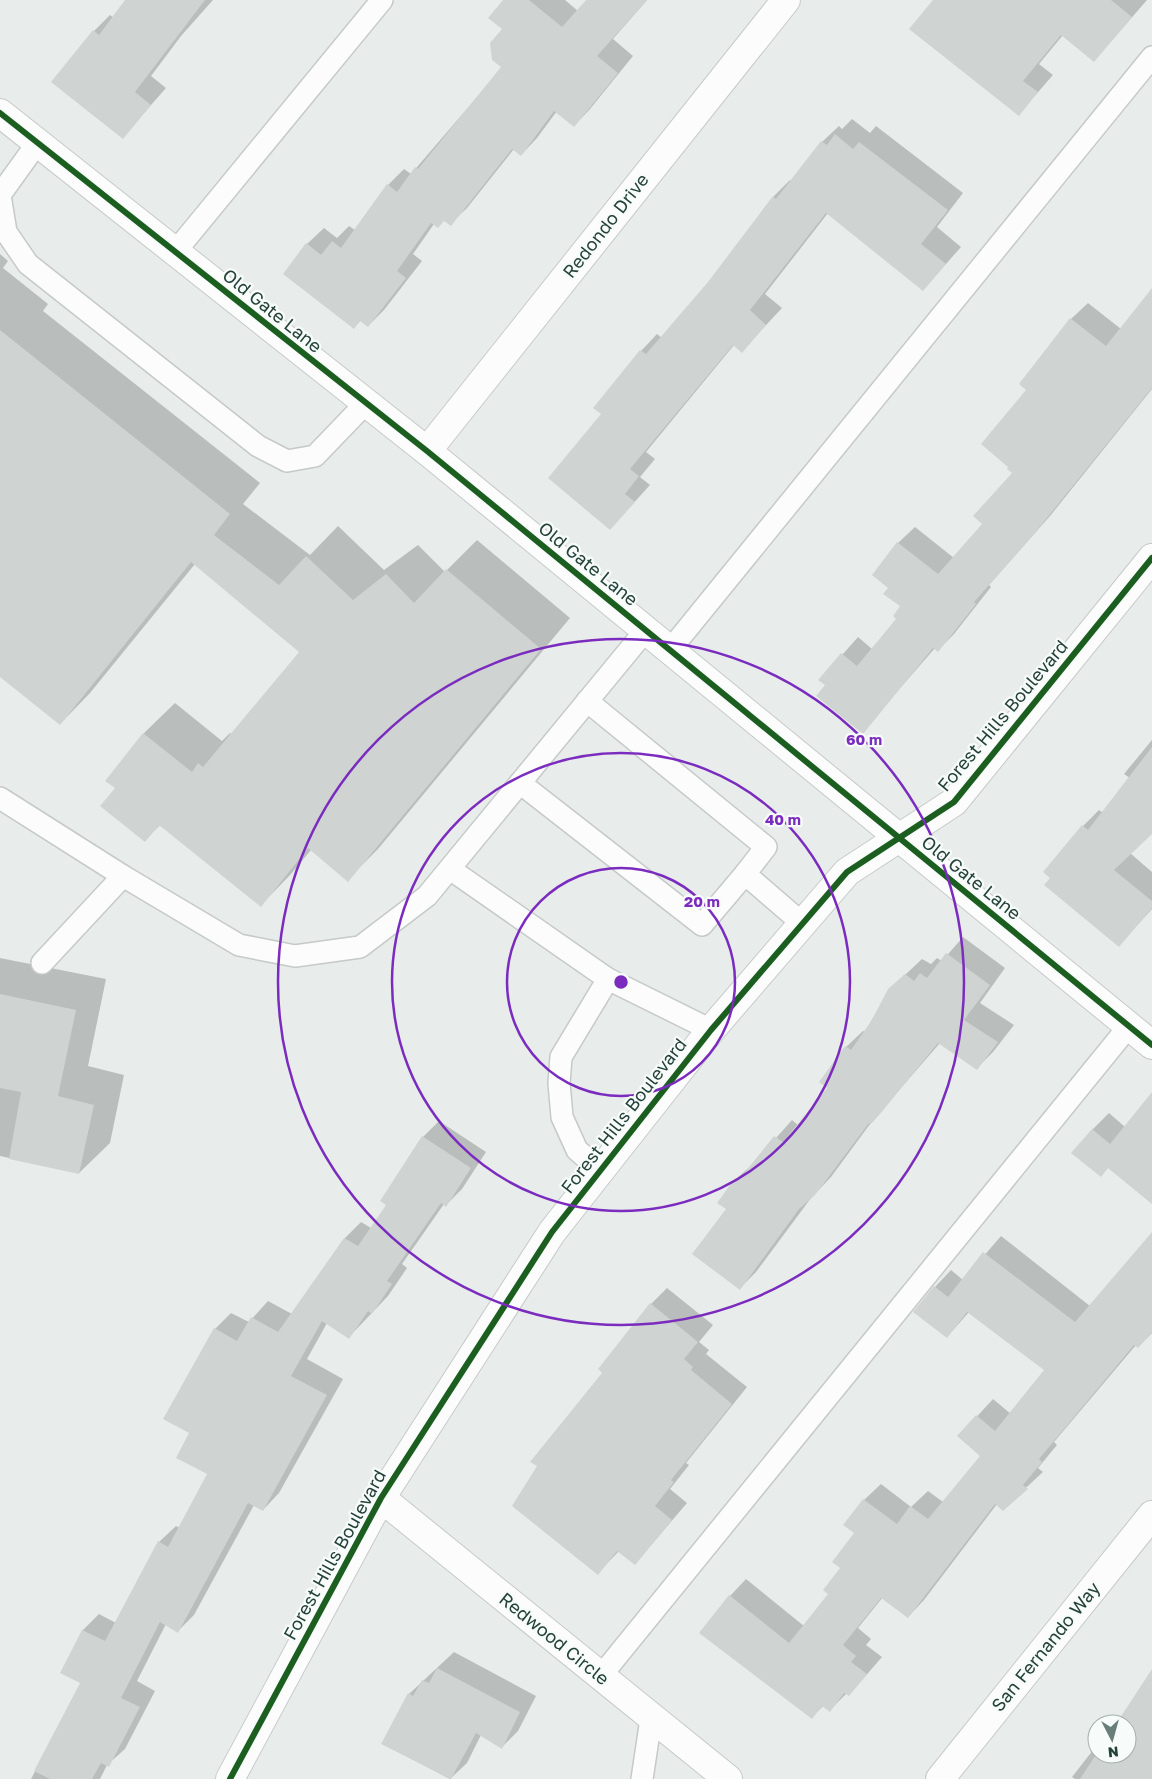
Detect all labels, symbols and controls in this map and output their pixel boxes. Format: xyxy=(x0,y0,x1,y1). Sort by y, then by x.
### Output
street label: Redondo Drive xyxy=(558,169,653,282)
street label: Old Gate Lane xyxy=(219,263,327,357)
street label: Old Gate Lane xyxy=(535,516,643,610)
street label: Forest Hills Boulevard xyxy=(932,635,1072,796)
text: 60 m xyxy=(846,730,882,748)
text: 40 m xyxy=(765,810,801,828)
street label: Old Gate Lane xyxy=(918,830,1026,924)
text: 20 m xyxy=(684,892,720,910)
centre of rings xyxy=(612,973,630,991)
street label: Forest Hills Boulevard xyxy=(556,1033,691,1197)
street label: Forest Hills Boulevard xyxy=(278,1466,390,1643)
street label: San Fernando Way xyxy=(986,1577,1104,1716)
street label: Redwood Circle xyxy=(495,1587,614,1689)
north arrow xyxy=(1087,1714,1137,1764)
text: N xyxy=(1107,1743,1120,1761)

